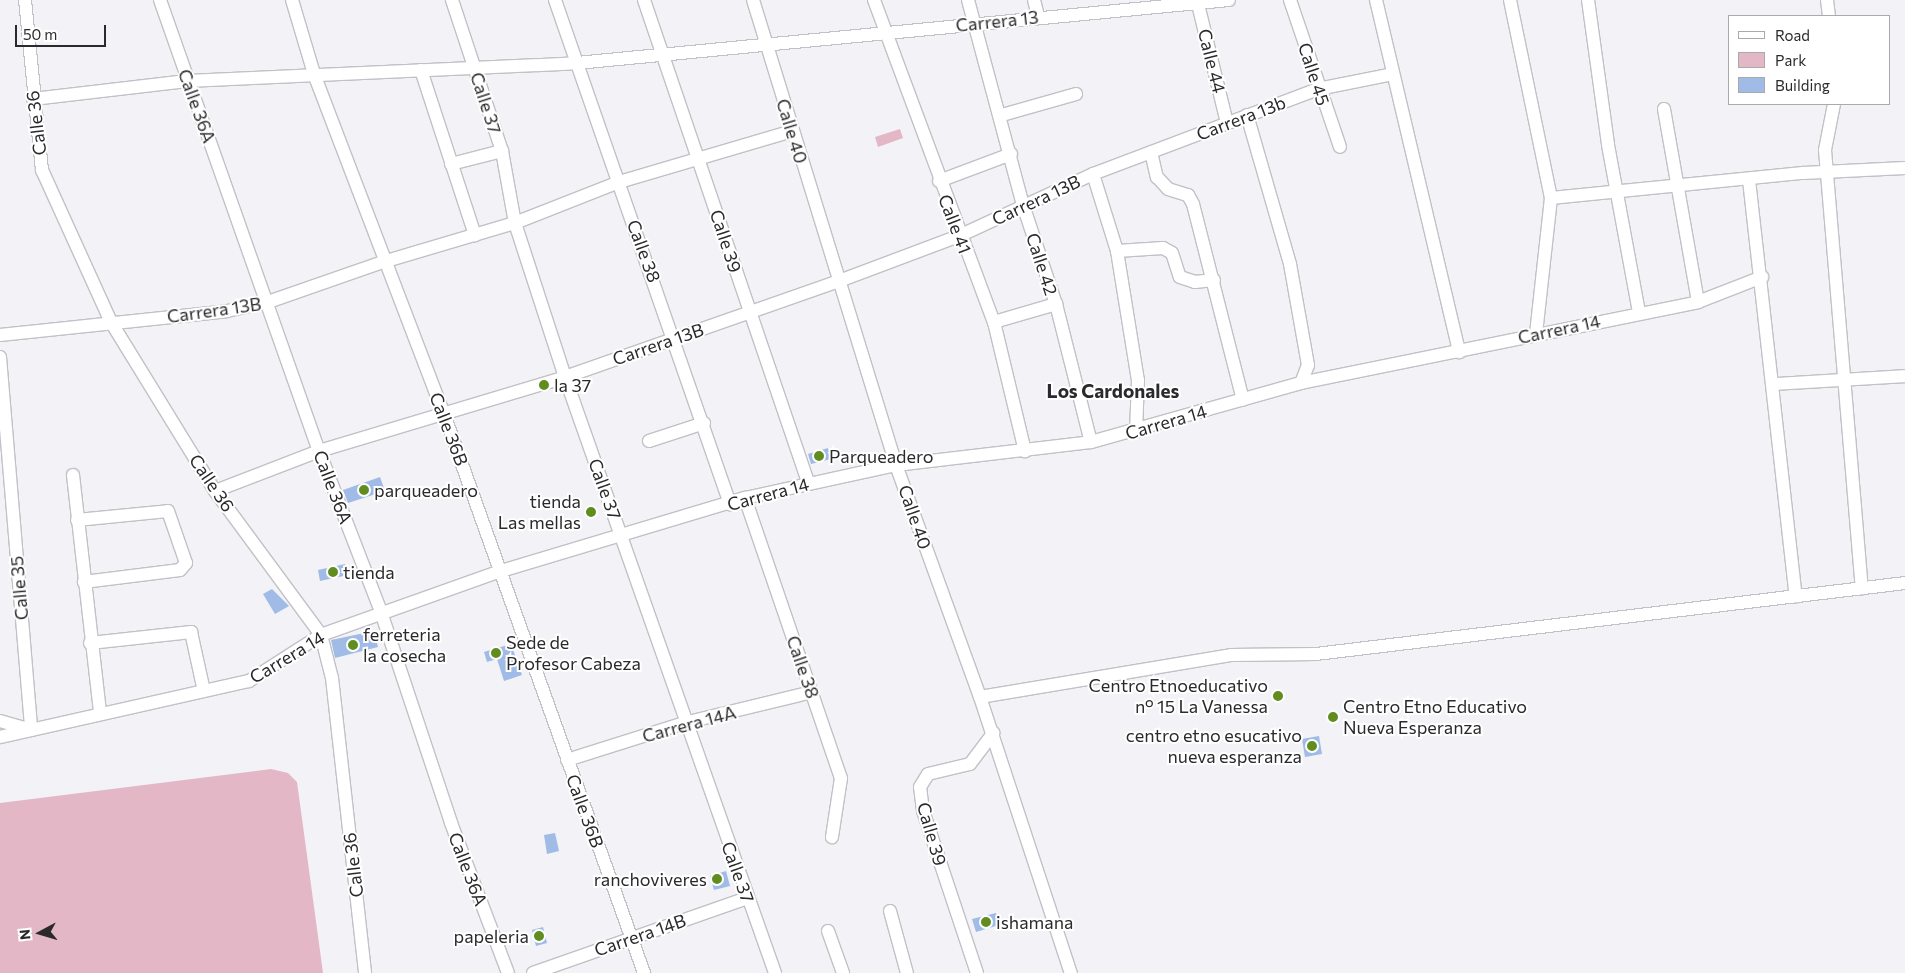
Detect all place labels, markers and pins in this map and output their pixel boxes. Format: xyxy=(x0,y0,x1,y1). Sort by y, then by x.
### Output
place label: la 37 xyxy=(554,374,591,396)
marker: la 37 xyxy=(538,379,550,391)
place label: Parqueadero xyxy=(829,445,934,467)
marker: Parqueadero xyxy=(813,450,825,462)
place label: parqueadero xyxy=(374,479,478,501)
marker: parqueadero xyxy=(358,484,370,496)
place label: tienda Las mellas xyxy=(498,491,581,534)
marker: tienda Las mellas xyxy=(585,506,597,518)
place label: tienda xyxy=(343,561,395,583)
marker: tienda xyxy=(327,566,339,578)
place label: ferreteria la cosecha xyxy=(363,624,446,666)
place label: Sede de Profesor Cabeza xyxy=(506,632,641,674)
marker: ferreteria la cosecha xyxy=(347,639,359,651)
marker: Sede de Profesor Cabeza xyxy=(490,647,502,659)
place label: Centro Etnoeducativo n° 15 La Vanessa xyxy=(1089,675,1268,718)
marker: Centro Etnoeducativo n° 15 La Vanessa xyxy=(1272,690,1284,702)
place label: Centro Etno Educativo Nueva Esperanza xyxy=(1343,696,1527,739)
marker: Centro Etno Educativo Nueva Esperanza xyxy=(1327,711,1339,723)
place label: centro etno esucativo nueva esperanza xyxy=(1126,725,1302,768)
marker: centro etno esucativo nueva esperanza xyxy=(1306,740,1318,752)
place label: ranchoviveres xyxy=(594,868,707,890)
marker: ranchoviveres xyxy=(711,873,723,885)
place label: ishamana xyxy=(996,911,1073,933)
marker: ishamana xyxy=(980,916,992,928)
place label: papeleria xyxy=(453,925,529,947)
marker: papeleria xyxy=(533,930,545,942)

